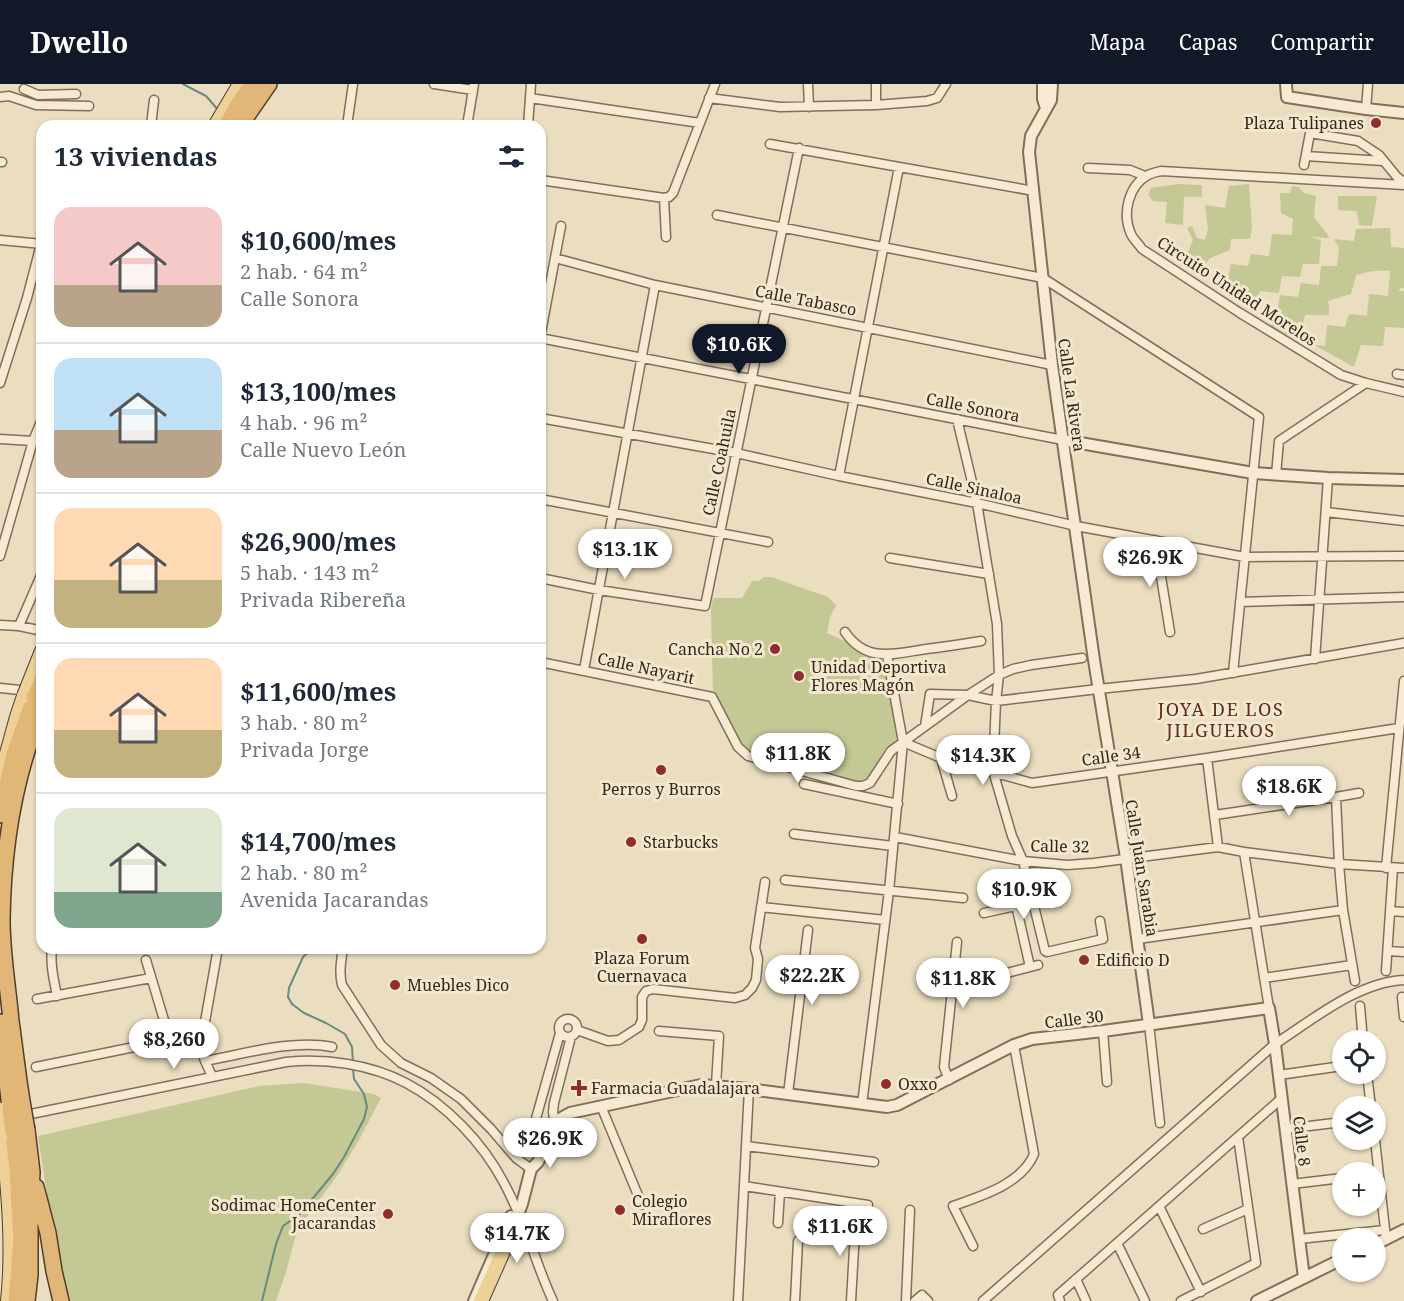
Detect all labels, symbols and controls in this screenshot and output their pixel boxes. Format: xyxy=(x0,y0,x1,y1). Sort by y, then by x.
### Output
text: Dwello xyxy=(30,23,128,61)
text: Mapa xyxy=(1089,28,1146,56)
text: Capas xyxy=(1179,28,1238,56)
text: Compartir xyxy=(1271,28,1374,56)
place label: Plaza Tulipanes xyxy=(1244,112,1364,134)
marker: Plaza Tulipanes xyxy=(1369,116,1383,130)
text: 13 viviendas xyxy=(54,138,217,174)
icon: filters xyxy=(495,140,528,173)
text: $10,600/mes xyxy=(240,222,396,258)
icon: home xyxy=(102,231,174,303)
street label: Circuito Unidad Morelos xyxy=(1153,231,1321,351)
text: 2 hab. · 64 m² xyxy=(240,258,367,285)
street label: Calle Tabasco xyxy=(753,279,859,321)
text: Calle Sonora xyxy=(240,285,359,312)
pin: $10.6K xyxy=(690,324,788,375)
text: $10.6K xyxy=(706,330,772,357)
street label: Calle La Rivera xyxy=(1053,337,1091,453)
text: $13,100/mes xyxy=(240,373,396,409)
icon: home xyxy=(102,382,174,454)
street label: Calle Sonora xyxy=(924,387,1022,427)
street label: Calle Coahuila xyxy=(697,406,741,518)
text: 4 hab. · 96 m² xyxy=(240,409,367,436)
text: Calle Nuevo León xyxy=(240,436,406,463)
street label: Calle Sinaloa xyxy=(924,467,1024,509)
text: $26,900/mes xyxy=(240,523,396,559)
pin: $13.1K xyxy=(576,529,674,580)
icon: home xyxy=(102,532,174,604)
text: $13.1K xyxy=(592,535,658,562)
pin: $26.9K xyxy=(1101,537,1199,588)
text: $26.9K xyxy=(1117,543,1183,570)
text: 5 hab. · 143 m² xyxy=(240,559,379,586)
text: Privada Ribereña xyxy=(240,586,406,613)
place label: Cancha No 2 xyxy=(668,638,763,660)
marker: Cancha No 2 xyxy=(768,642,782,656)
street label: Calle Nayarit xyxy=(595,647,697,689)
place label: Unidad Deportiva Flores Magón xyxy=(811,656,947,696)
marker: Unidad Deportiva Flores Magón xyxy=(792,669,806,683)
text: $11,600/mes xyxy=(240,673,396,709)
icon: home xyxy=(102,682,174,754)
district label: JOYA DE LOS JILGUEROS xyxy=(1157,697,1284,742)
text: 3 hab. · 80 m² xyxy=(240,709,367,736)
pin: $11.8K xyxy=(749,733,847,784)
pin: $14.3K xyxy=(934,735,1032,786)
text: Privada Jorge xyxy=(240,736,369,763)
text: $11.8K xyxy=(765,739,831,766)
text: $14.3K xyxy=(950,741,1016,768)
street label: Calle 34 xyxy=(1080,741,1142,771)
marker: Perros y Burros xyxy=(654,763,668,777)
pin: $18.6K xyxy=(1240,766,1338,817)
text: $18.6K xyxy=(1256,772,1322,799)
place label: Perros y Burros xyxy=(601,778,721,800)
street label: Calle Juan Sarabia xyxy=(1120,798,1164,938)
text: $14,700/mes xyxy=(240,823,396,859)
place label: Starbucks xyxy=(643,831,718,853)
icon: home xyxy=(102,832,174,904)
street label: Calle 32 xyxy=(1030,834,1090,858)
marker: Starbucks xyxy=(624,835,638,849)
text: 2 hab. · 80 m² xyxy=(240,859,367,886)
pin: $10.9K xyxy=(975,869,1073,920)
text: $10.9K xyxy=(991,875,1057,902)
text: Avenida Jacarandas xyxy=(240,886,428,913)
marker: Plaza Forum Cuernavaca xyxy=(635,932,649,946)
place label: Plaza Forum Cuernavaca xyxy=(594,947,690,987)
place label: Edificio D xyxy=(1096,949,1170,971)
marker: Edificio D xyxy=(1077,953,1091,967)
pin: $22.2K xyxy=(763,955,861,1006)
pin: $11.8K xyxy=(914,958,1012,1009)
text: $22.2K xyxy=(779,961,845,988)
text: $11.8K xyxy=(930,964,996,991)
place label: Muebles Dico xyxy=(407,974,509,996)
marker: Muebles Dico xyxy=(388,978,402,992)
street label: Calle 30 xyxy=(1043,1004,1105,1034)
pin: $8,260 xyxy=(125,1019,223,1070)
text: $8,260 xyxy=(143,1025,205,1052)
map controls xyxy=(1332,1030,1386,1282)
button: locate xyxy=(1332,1030,1386,1084)
place label: Oxxo xyxy=(898,1073,938,1095)
place label: Farmacia Guadalajara xyxy=(591,1077,760,1099)
marker: Oxxo xyxy=(879,1077,893,1091)
marker: Farmacia Guadalajara xyxy=(572,1081,586,1095)
button: layers xyxy=(1332,1096,1386,1150)
street label: Calle 8 xyxy=(1288,1115,1316,1167)
pin: $26.9K xyxy=(501,1118,599,1169)
text: $26.9K xyxy=(517,1124,583,1151)
button: + xyxy=(1332,1162,1386,1216)
place label: Colegio Miraflores xyxy=(632,1190,712,1230)
place label: Sodimac HomeCenter Jacarandas xyxy=(211,1194,376,1234)
marker: Colegio Miraflores xyxy=(613,1203,627,1217)
pin: $11.6K xyxy=(791,1206,889,1257)
marker: Sodimac HomeCenter Jacarandas xyxy=(381,1207,395,1221)
text: $11.6K xyxy=(807,1212,873,1239)
pin: $14.7K xyxy=(468,1213,566,1264)
text: $14.7K xyxy=(484,1219,550,1246)
button: − xyxy=(1332,1228,1386,1282)

